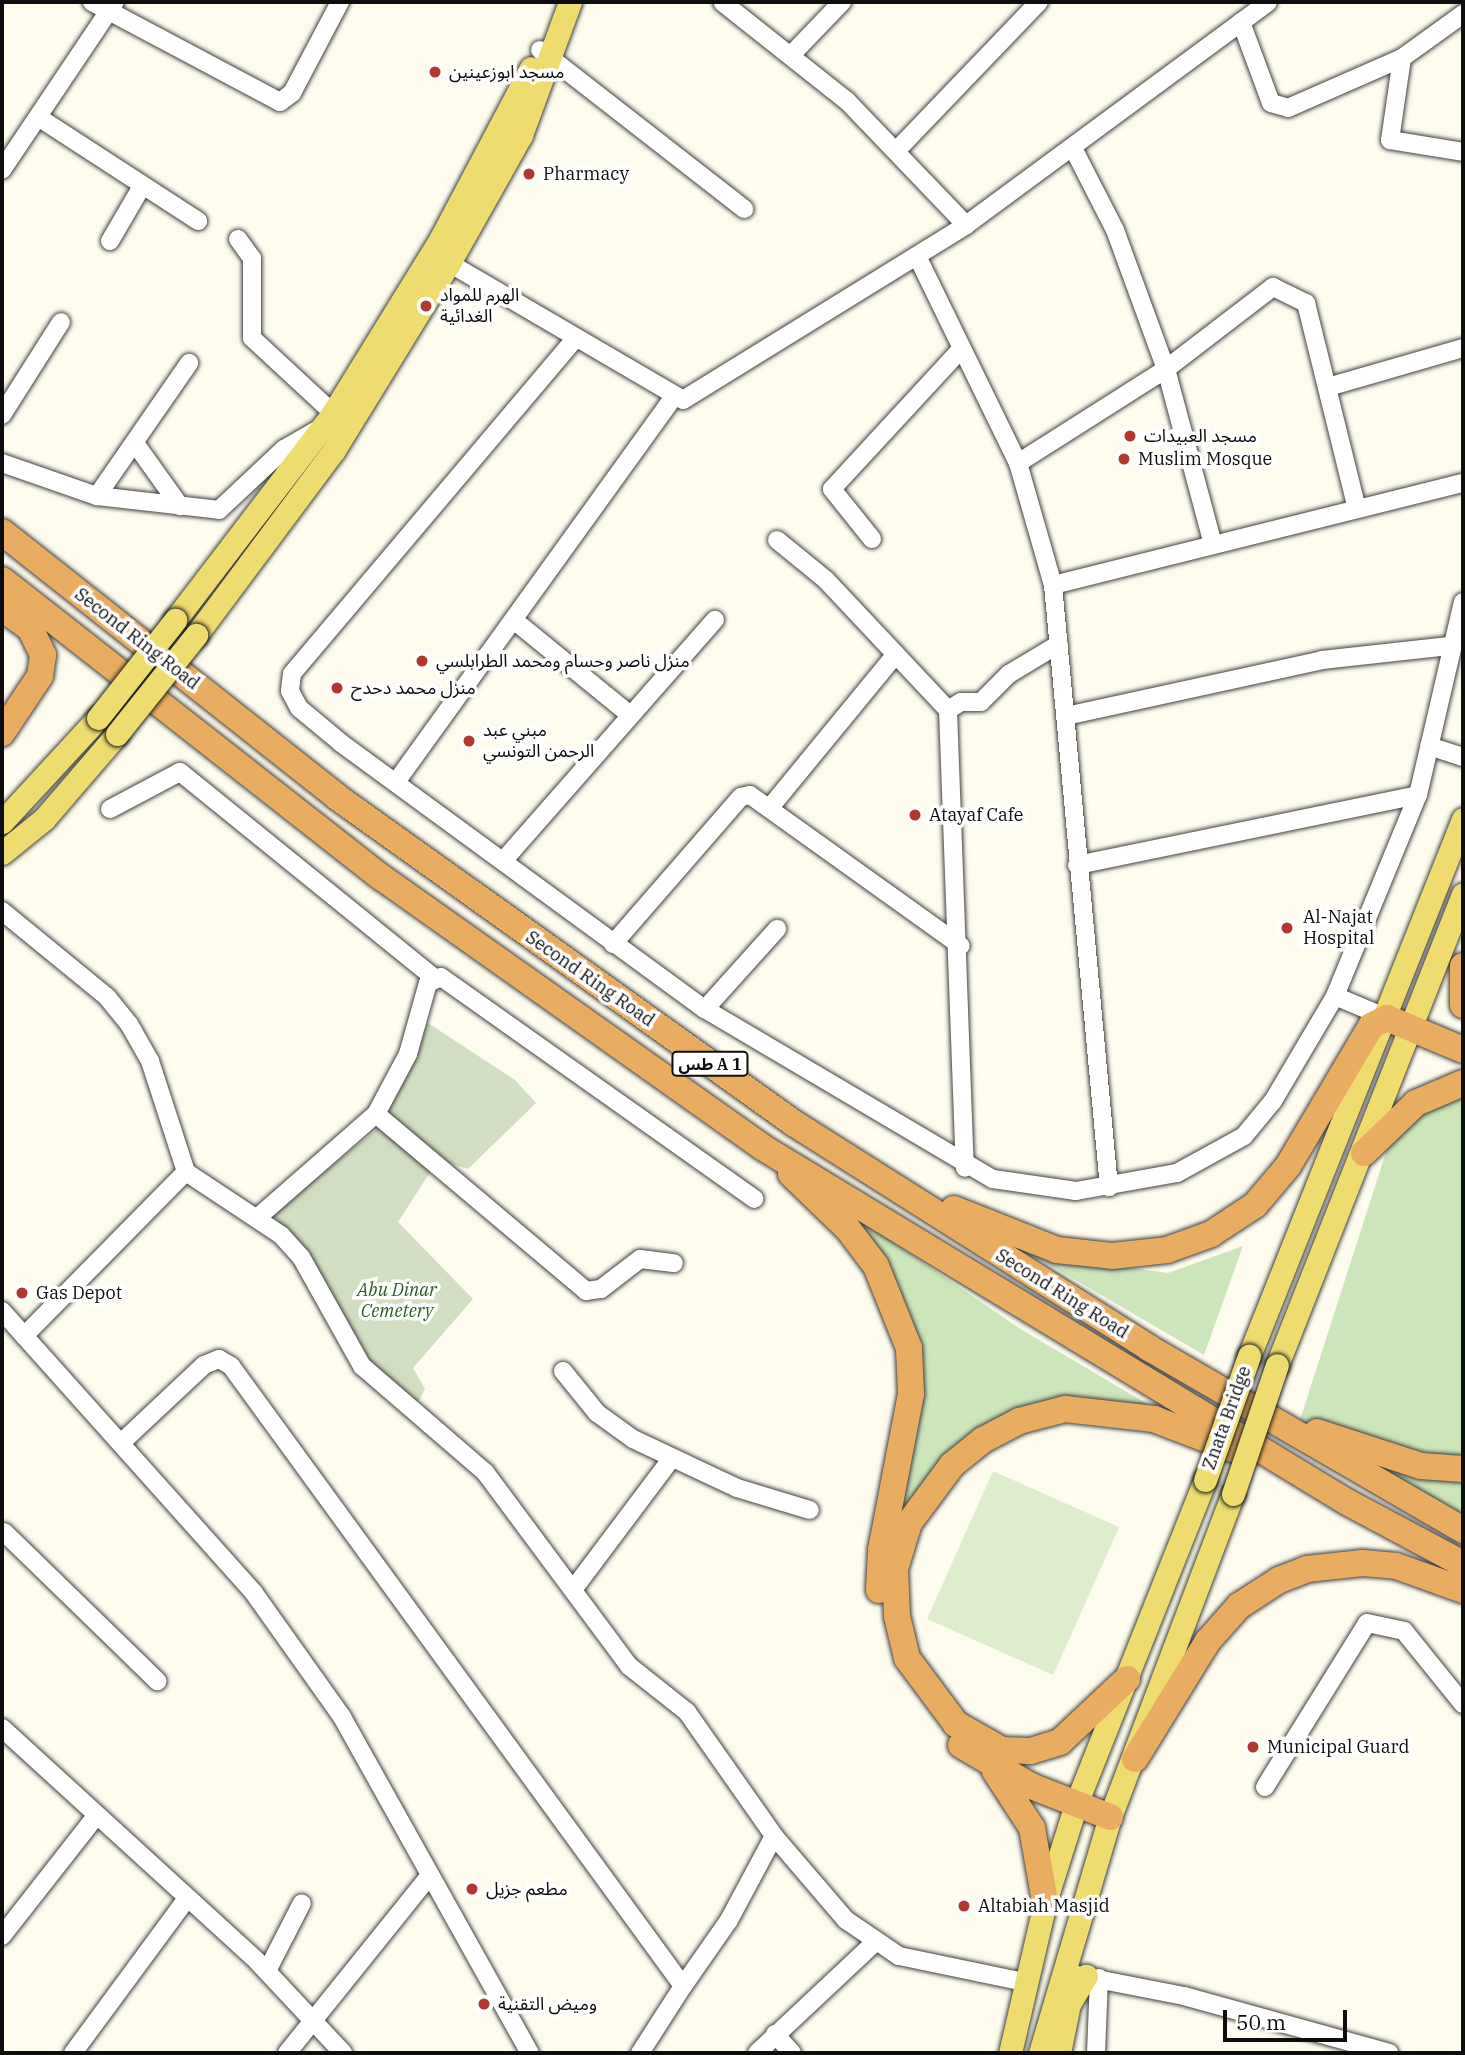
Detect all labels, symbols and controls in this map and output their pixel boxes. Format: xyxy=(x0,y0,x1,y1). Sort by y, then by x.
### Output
place label: مسجد ابوزعينين xyxy=(449,61,565,83)
marker: مسجد ابوزعينين xyxy=(427,64,443,80)
place label: Pharmacy xyxy=(543,163,629,185)
marker: Pharmacy xyxy=(521,166,537,182)
place label: الهرم للمواد الغدائية xyxy=(440,285,519,328)
marker: الهرم للمواد الغدائية xyxy=(418,298,434,314)
place label: مسجد العبيدات xyxy=(1144,425,1257,447)
marker: مسجد العبيدات xyxy=(1122,428,1138,444)
place label: Muslim Mosque xyxy=(1138,448,1272,470)
marker: Muslim Mosque xyxy=(1116,451,1132,467)
street label: Second Ring Road xyxy=(70,584,204,694)
place label: منزل ناصر وحسام ومحمد الطرابلسي xyxy=(436,650,690,672)
marker: منزل ناصر وحسام ومحمد الطرابلسي xyxy=(414,653,430,669)
place label: منزل محمد دحدح xyxy=(351,677,476,699)
marker: منزل محمد دحدح xyxy=(329,680,345,696)
place label: مبني عبد الرحمن التونسي xyxy=(483,720,594,762)
marker: مبني عبد الرحمن التونسي xyxy=(461,733,477,749)
place label: Atayaf Cafe xyxy=(929,804,1023,826)
marker: Atayaf Cafe xyxy=(907,807,923,823)
place label: Al-Najat Hospital xyxy=(1303,907,1374,950)
marker: Al-Najat Hospital xyxy=(1277,918,1297,938)
street label: Second Ring Road xyxy=(521,926,659,1032)
road number: طس A 1 xyxy=(670,1052,750,1076)
street label: Second Ring Road xyxy=(992,1244,1132,1344)
park label: Abu Dinar Cemetery xyxy=(357,1280,437,1322)
place label: Gas Depot xyxy=(36,1282,122,1304)
marker: Gas Depot xyxy=(14,1285,30,1301)
street label: Znata Bridge xyxy=(1198,1363,1256,1473)
place label: Municipal Guard xyxy=(1267,1736,1409,1758)
marker: Municipal Guard xyxy=(1245,1739,1261,1755)
place label: مطعم جزيل xyxy=(486,1878,568,1900)
marker: مطعم جزيل xyxy=(464,1881,480,1897)
place label: Altabiah Masjid xyxy=(978,1895,1110,1917)
marker: Altabiah Masjid xyxy=(956,1898,972,1914)
place label: وميض التقنية xyxy=(498,1993,597,2015)
marker: وميض التقنية xyxy=(476,1996,492,2012)
scale bar xyxy=(1227,1996,1351,2040)
text: 50 m xyxy=(1236,2008,1286,2036)

